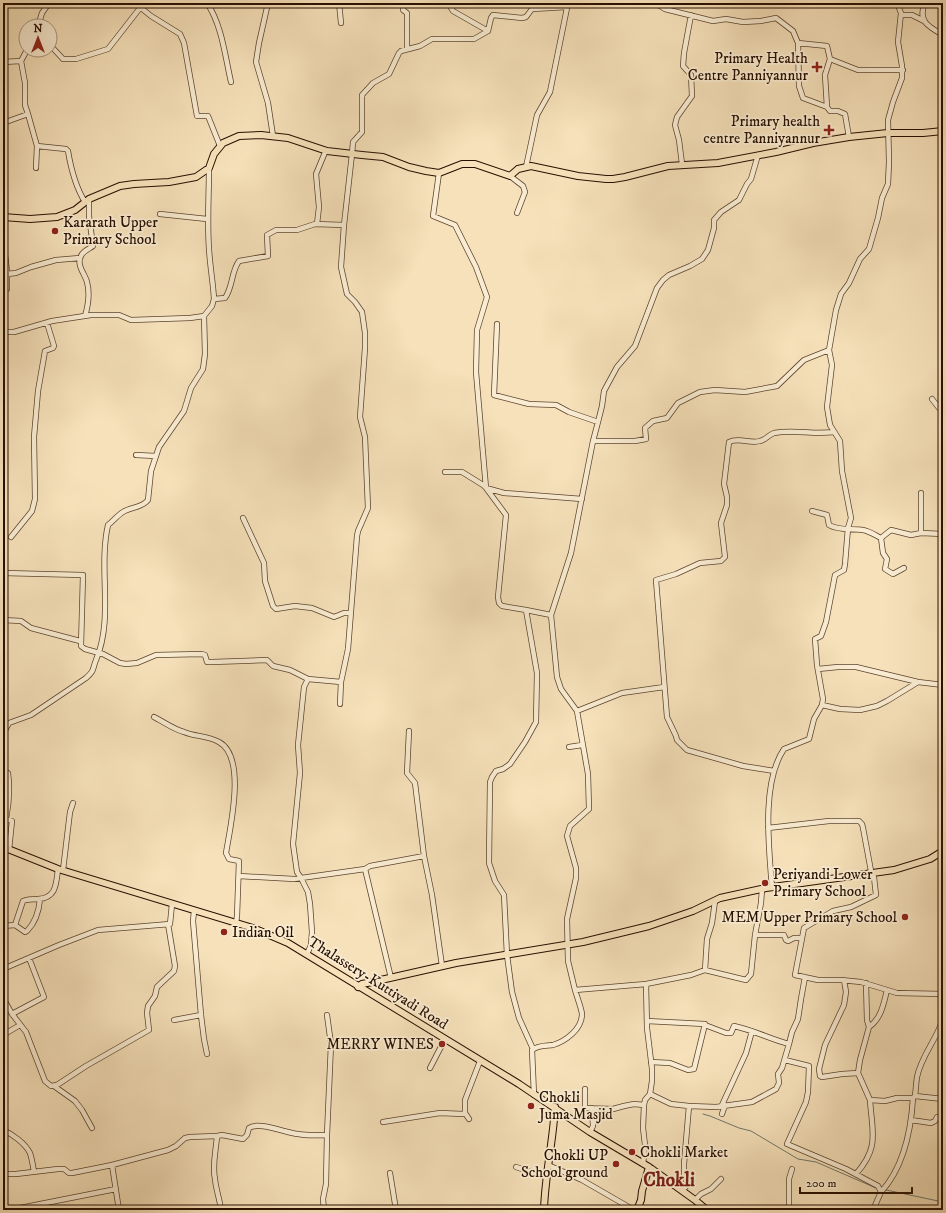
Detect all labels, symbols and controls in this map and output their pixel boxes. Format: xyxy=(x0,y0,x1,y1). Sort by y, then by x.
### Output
north arrow xyxy=(18,18,58,58)
text: N xyxy=(33,22,43,36)
place label: Primary Health Centre Panniyannur xyxy=(688,49,808,85)
marker: Primary Health Centre Panniyannur xyxy=(811,61,823,73)
place label: Primary health centre Panniyannur xyxy=(703,112,820,148)
marker: Primary health centre Panniyannur xyxy=(823,124,835,136)
place label: Kararath Upper Primary School xyxy=(63,213,158,249)
marker: Kararath Upper Primary School xyxy=(50,226,60,236)
place label: Periyandi Lower Primary School xyxy=(773,865,873,901)
marker: Periyandi Lower Primary School xyxy=(760,878,770,888)
place label: MEM Upper Primary School xyxy=(722,908,897,927)
marker: MEM Upper Primary School xyxy=(900,912,910,922)
place label: Indian Oil xyxy=(232,923,294,942)
marker: Indian Oil xyxy=(219,927,229,937)
street label: Thalassery-Kuttiyadi Road xyxy=(304,932,452,1034)
place label: MERRY WINES xyxy=(326,1035,434,1054)
marker: MERRY WINES xyxy=(437,1039,447,1049)
place label: Chokli Juma Masjid xyxy=(537,1088,613,1124)
marker: Chokli Juma Masjid xyxy=(526,1101,536,1111)
place label: Chokli Market xyxy=(640,1143,728,1162)
place label: Chokli UP School ground xyxy=(521,1146,609,1182)
marker: Chokli Market xyxy=(627,1147,637,1157)
marker: Chokli UP School ground xyxy=(611,1159,621,1169)
district label: Chokli xyxy=(643,1169,695,1192)
scale bar xyxy=(800,1169,912,1195)
text: 200 m xyxy=(806,1176,836,1191)

